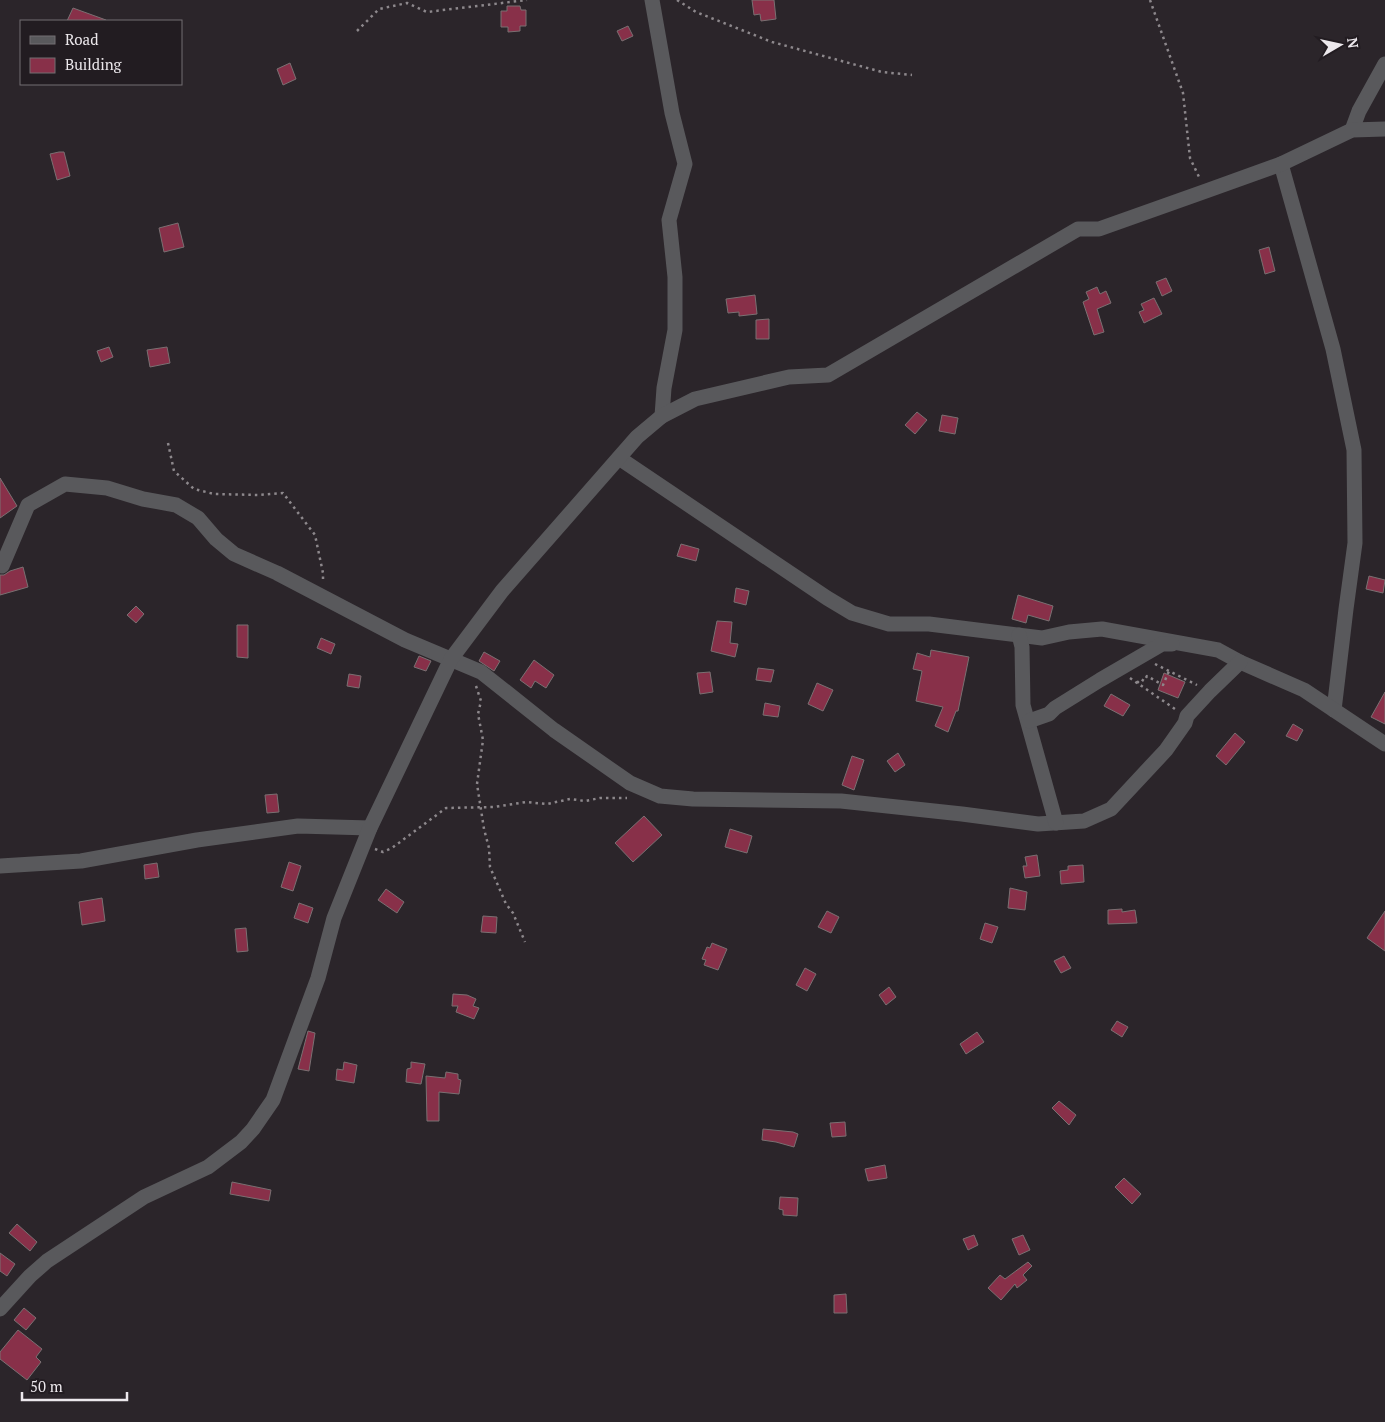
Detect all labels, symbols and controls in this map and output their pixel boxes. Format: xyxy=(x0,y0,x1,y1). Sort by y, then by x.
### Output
legend xyxy=(20,20,182,85)
north arrow xyxy=(1315,20,1365,70)
text: Road xyxy=(65,29,98,49)
text: N xyxy=(1343,36,1364,50)
text: Building xyxy=(65,54,123,74)
scale bar xyxy=(22,1370,128,1402)
text: 50 m xyxy=(30,1376,63,1396)

